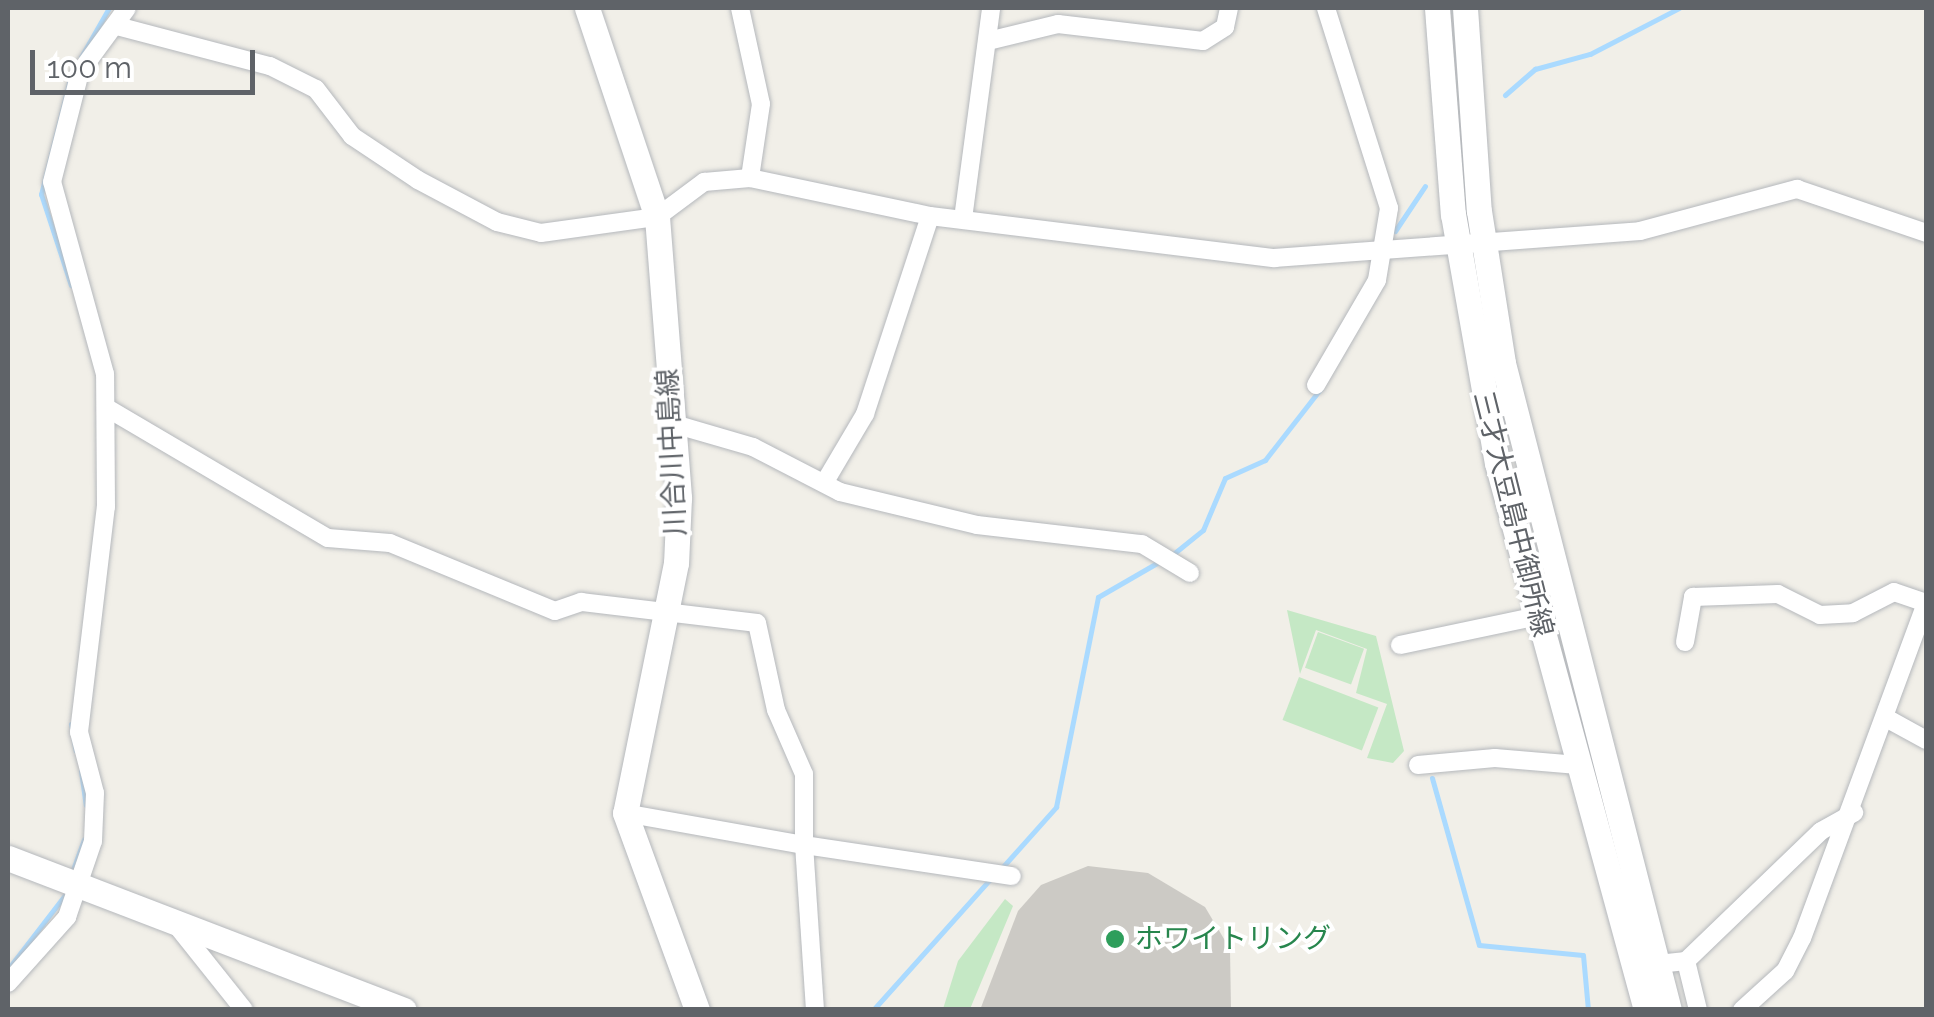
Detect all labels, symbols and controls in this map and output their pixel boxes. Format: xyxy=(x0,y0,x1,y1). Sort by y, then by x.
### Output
scale bar xyxy=(35,30,260,92)
text: 100 m xyxy=(47,50,132,85)
street label: 川合川中島線 xyxy=(651,367,693,537)
street label: 三才大豆島中御所線 xyxy=(1466,388,1560,640)
place label: ホワイトリング xyxy=(1135,922,1331,956)
marker: ホワイトリング xyxy=(1104,928,1126,950)

